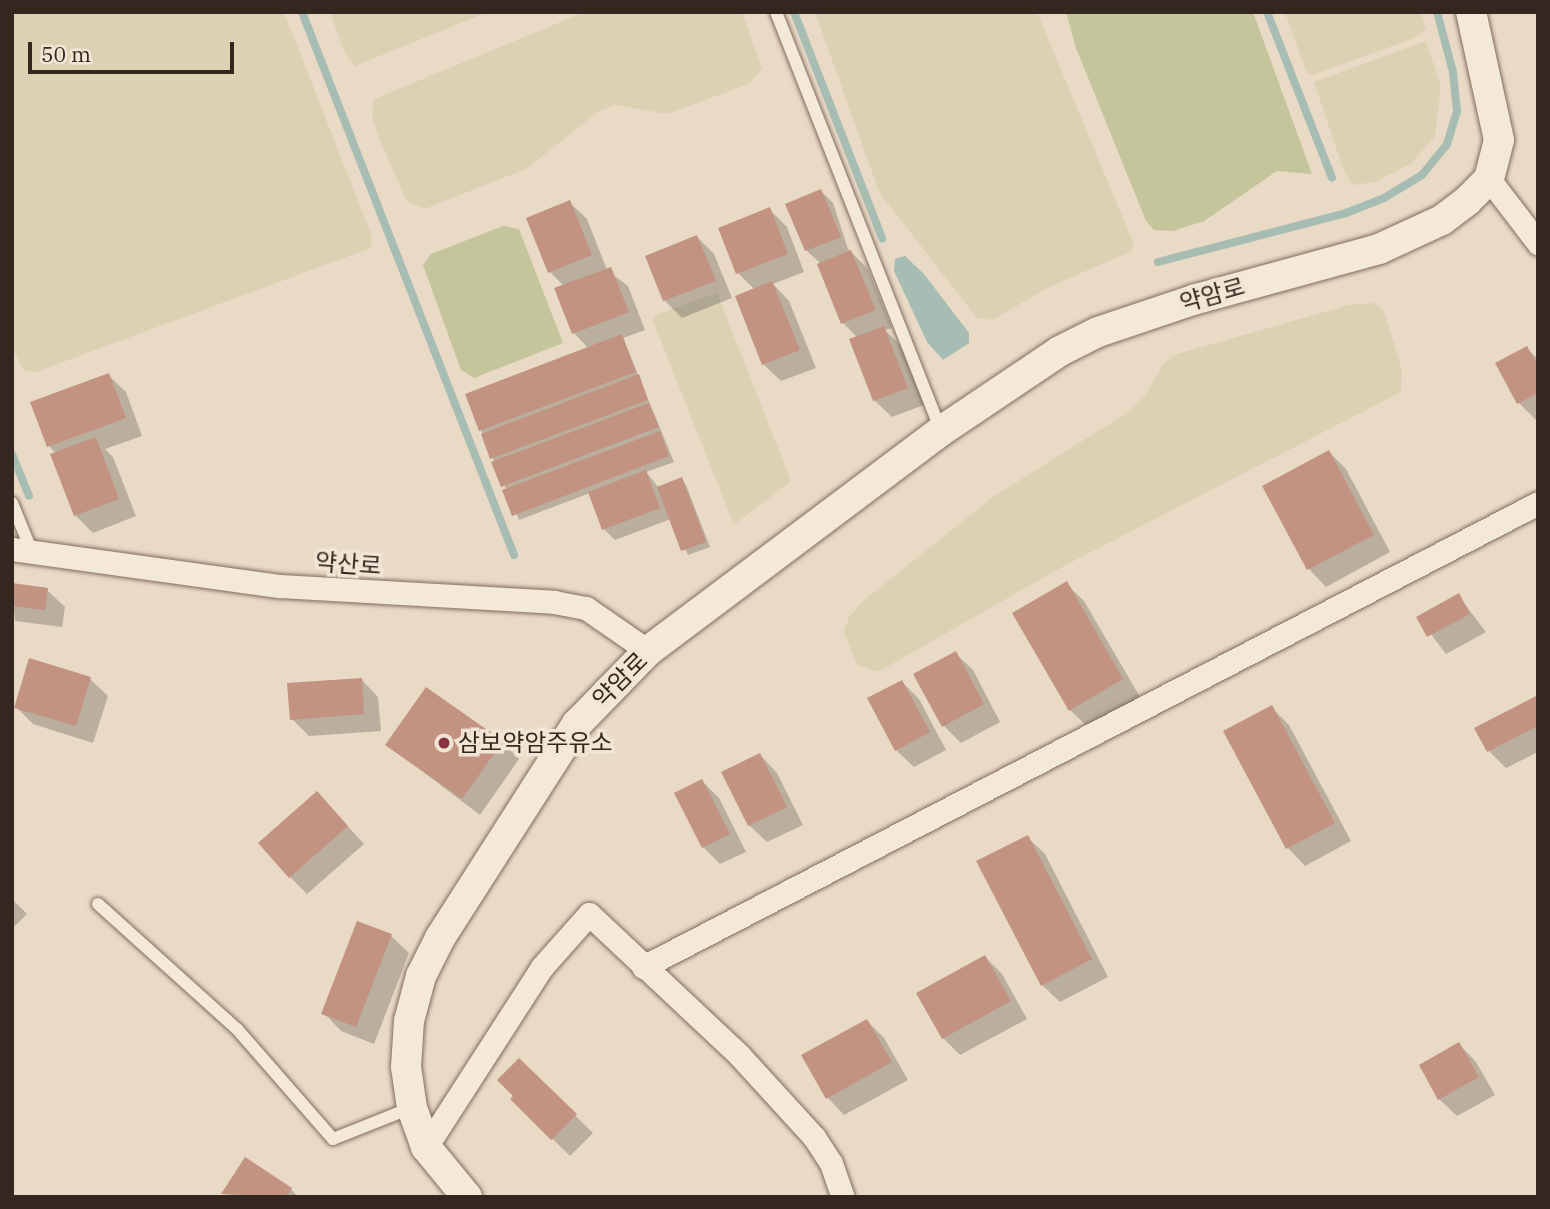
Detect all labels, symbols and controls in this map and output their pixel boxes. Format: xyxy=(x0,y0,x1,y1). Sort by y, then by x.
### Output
scale bar xyxy=(32,28,238,72)
text: 50 m xyxy=(41,40,91,68)
street label: 약암로 xyxy=(1176,272,1248,318)
street label: 약산로 xyxy=(314,547,382,581)
street label: 약암로 xyxy=(586,646,654,714)
place label: 삼보약암주유소 xyxy=(458,729,613,757)
marker: 삼보약암주유소 xyxy=(436,735,452,751)

